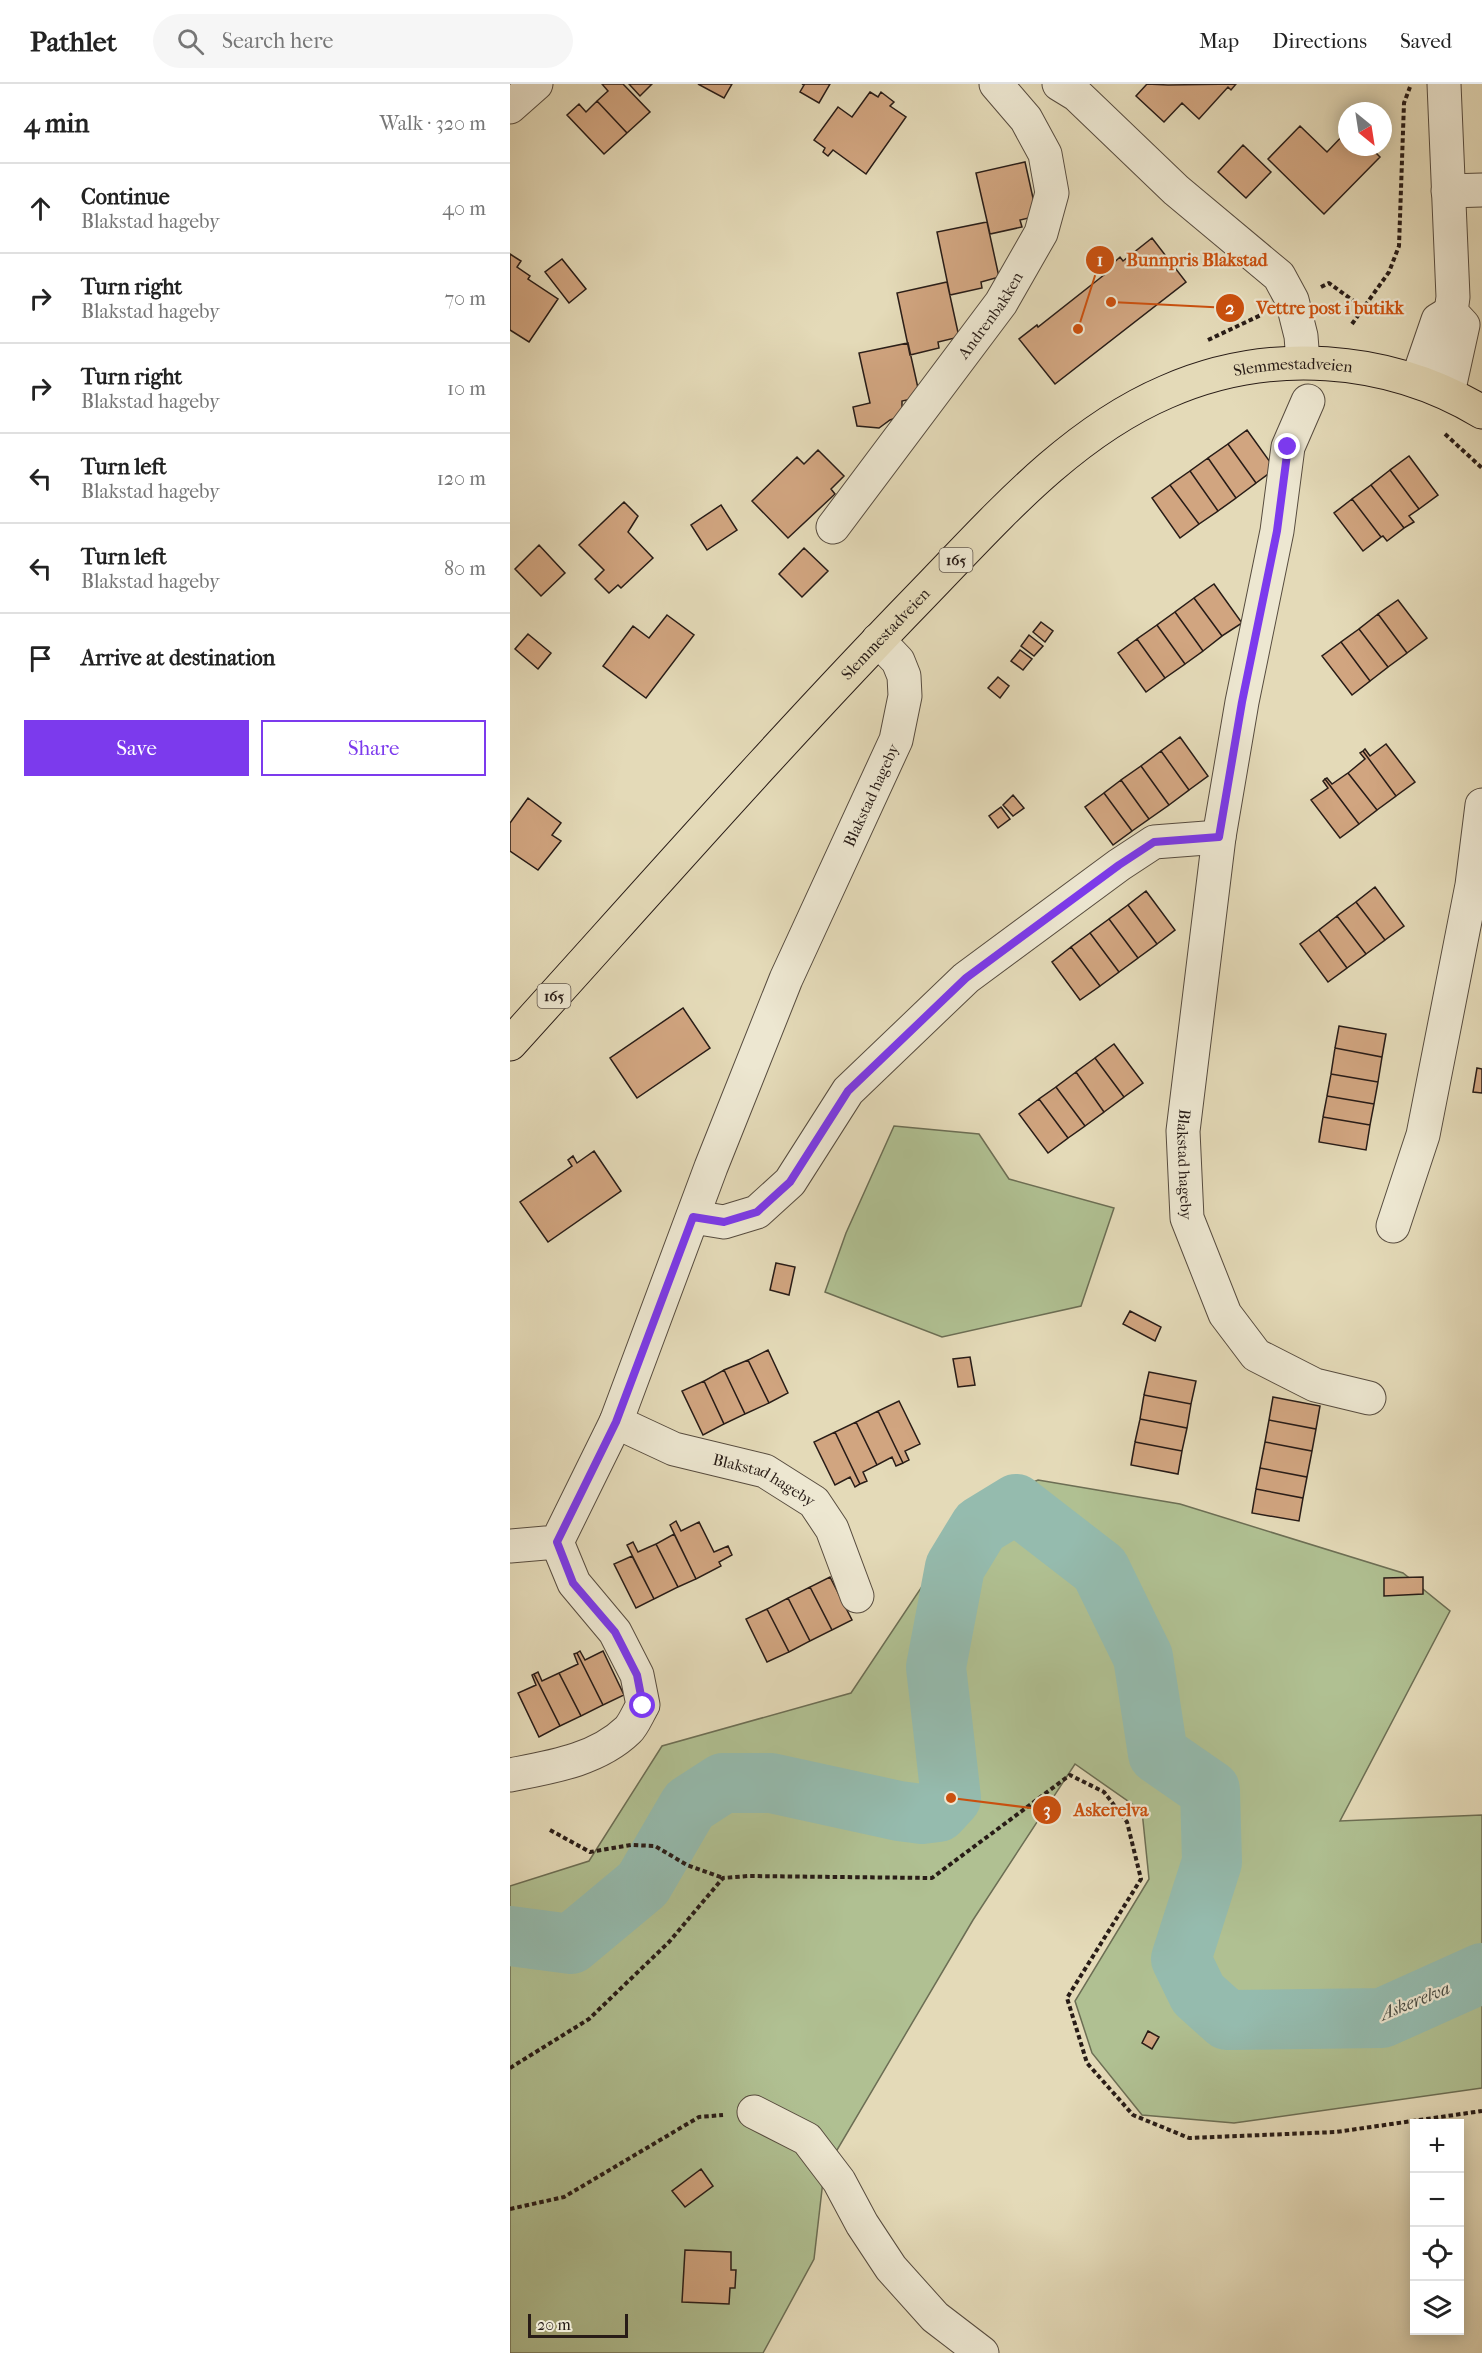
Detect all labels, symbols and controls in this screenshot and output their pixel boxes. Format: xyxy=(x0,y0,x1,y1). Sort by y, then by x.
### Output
search box xyxy=(153,14,573,68)
text: Pathlet xyxy=(30,25,117,58)
icon: search xyxy=(174,25,207,58)
text: Search here xyxy=(222,28,333,54)
text: Map xyxy=(1199,29,1239,53)
text: Directions xyxy=(1272,29,1367,53)
text: Saved xyxy=(1400,29,1452,53)
north arrow xyxy=(1338,102,1392,156)
text: 4 min xyxy=(24,108,89,139)
text: Walk · 320 m xyxy=(380,112,486,135)
text: Continue xyxy=(81,184,170,210)
icon: ahead xyxy=(24,192,57,225)
text: 40 m xyxy=(442,197,486,220)
text: Blakstad hageby xyxy=(81,210,220,233)
callout: Bunnpris Blakstad xyxy=(1085,242,1280,278)
text: 1 xyxy=(1097,250,1103,271)
text: Bunnpris Blakstad xyxy=(1126,250,1269,271)
street label: Andrenbakken xyxy=(953,268,1027,363)
text: Turn right xyxy=(81,274,182,300)
icon: right xyxy=(24,282,57,315)
text: 70 m xyxy=(444,287,486,310)
callout: Vettre post i butikk xyxy=(1215,290,1416,326)
text: 2 xyxy=(1225,298,1235,319)
text: Vettre post i butikk xyxy=(1255,298,1404,319)
text: Blakstad hageby xyxy=(81,300,220,323)
street label: Slemmestadveien xyxy=(1232,354,1355,380)
text: Turn right xyxy=(81,364,182,390)
icon: right xyxy=(24,372,57,405)
text: 10 m xyxy=(447,377,486,400)
text: Blakstad hageby xyxy=(81,390,220,413)
route end xyxy=(1274,433,1300,459)
text: Turn left xyxy=(81,454,167,480)
icon: left xyxy=(24,462,57,495)
text: 120 m xyxy=(437,467,486,490)
text: Blakstad hageby xyxy=(81,480,220,503)
text: Turn left xyxy=(81,544,167,570)
road number: 165 xyxy=(940,548,972,572)
icon: left xyxy=(24,552,57,585)
text: 80 m xyxy=(444,557,486,580)
text: Blakstad hageby xyxy=(81,570,220,593)
street label: Slemmestadveien xyxy=(837,583,934,684)
icon: arrive xyxy=(24,642,57,675)
text: Arrive at destination xyxy=(81,645,275,671)
button: Save xyxy=(24,720,249,776)
button: Share xyxy=(261,720,486,776)
street label: Blakstad hageby xyxy=(839,740,903,850)
road number: 165 xyxy=(538,984,570,1008)
street label: Blakstad hageby xyxy=(1173,1108,1196,1221)
street label: Blakstad hageby xyxy=(711,1450,819,1511)
route start xyxy=(629,1692,655,1718)
callout: Askerelva xyxy=(1032,1792,1161,1828)
text: 3 xyxy=(1043,1800,1051,1821)
text: Askerelva xyxy=(1073,1800,1149,1821)
water label: Askerelva xyxy=(1375,1978,1453,2026)
map controls xyxy=(1410,2119,1464,2335)
button: + xyxy=(1410,2119,1464,2173)
button: − xyxy=(1410,2173,1464,2227)
button: locate xyxy=(1410,2227,1464,2281)
button: layers xyxy=(1410,2281,1464,2335)
scale bar xyxy=(528,2311,628,2338)
text: 20 m xyxy=(537,2315,571,2334)

